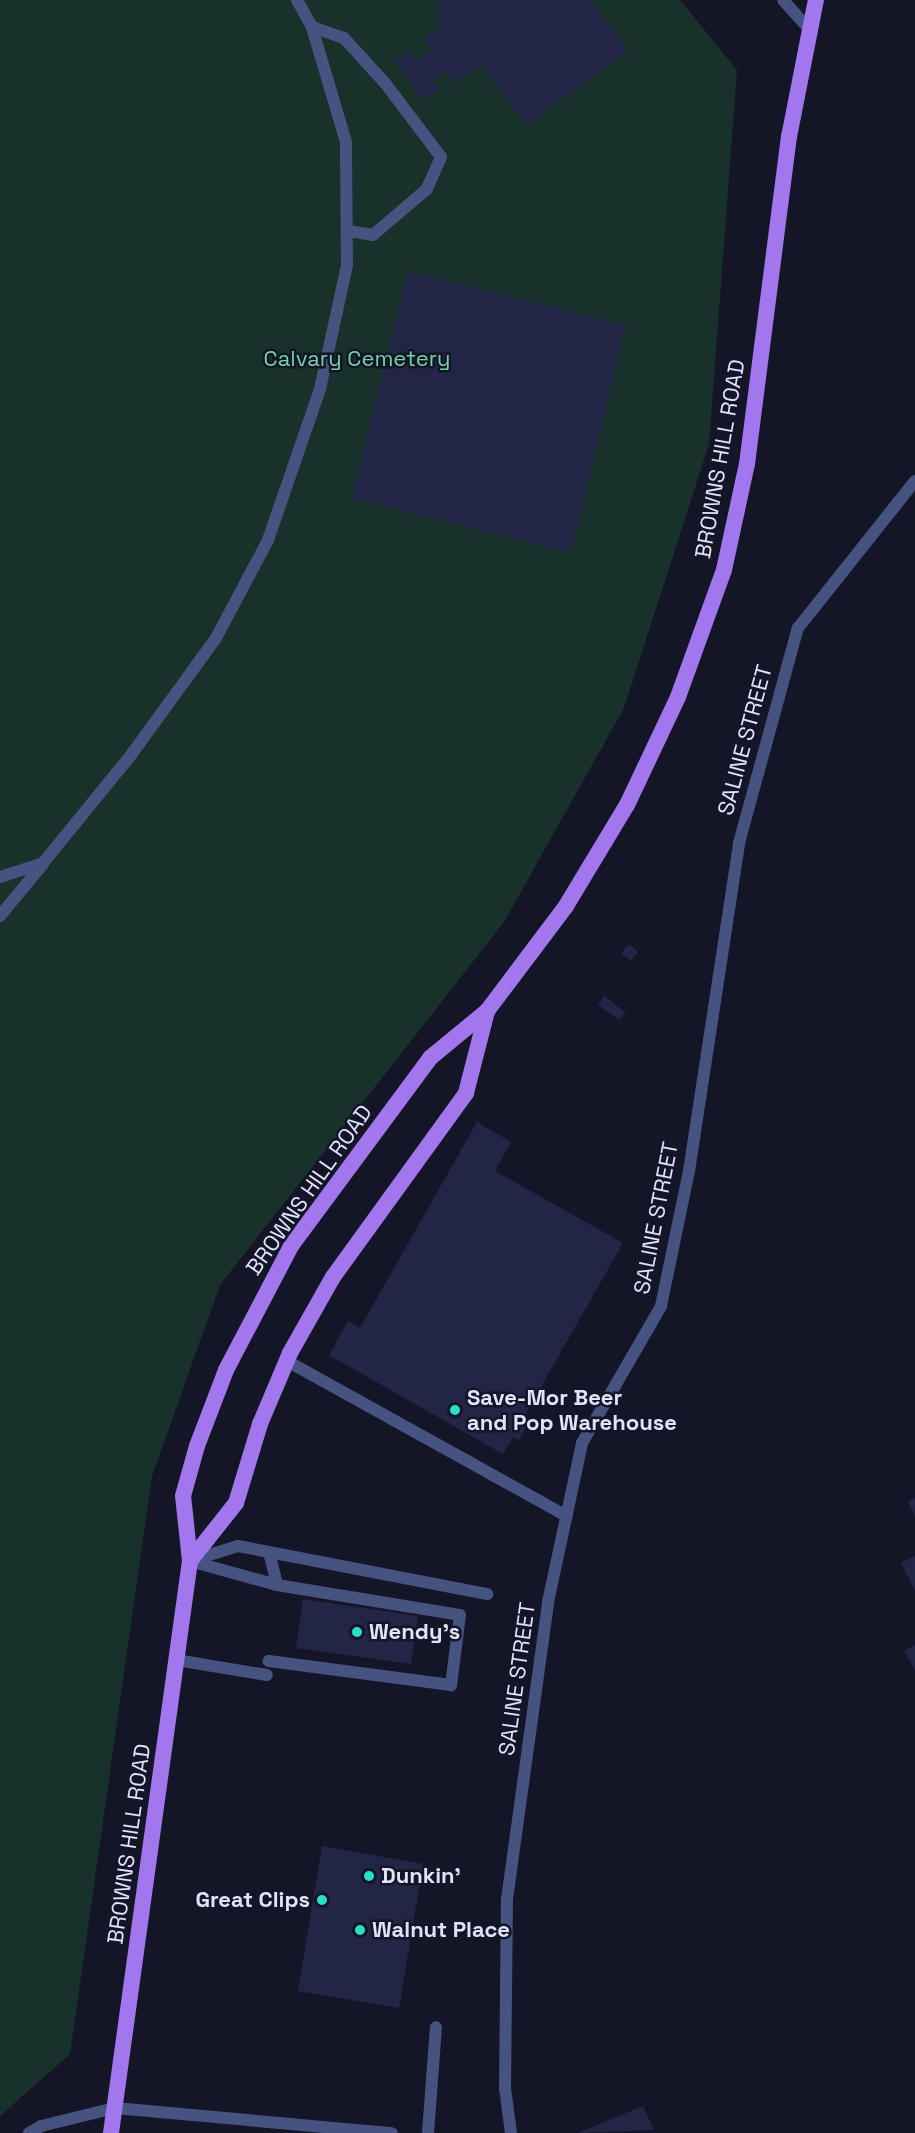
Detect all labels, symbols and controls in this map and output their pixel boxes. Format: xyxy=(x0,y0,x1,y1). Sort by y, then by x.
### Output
park label: Calvary Cemetery xyxy=(264,346,450,372)
street label: BROWNS HILL ROAD xyxy=(689,357,751,561)
street label: SALINE STREET xyxy=(712,662,778,818)
street label: BROWNS HILL ROAD xyxy=(240,1100,378,1280)
street label: SALINE STREET xyxy=(628,1140,684,1296)
place label: Save-Mor Beer and Pop Warehouse xyxy=(467,1384,677,1436)
marker: Save-Mor Beer and Pop Warehouse xyxy=(448,1403,462,1417)
street label: SALINE STREET xyxy=(493,1601,541,1757)
place label: Wendy's xyxy=(369,1619,460,1645)
marker: Wendy's xyxy=(350,1625,364,1639)
street label: BROWNS HILL ROAD xyxy=(102,1742,156,1946)
place label: Dunkin' xyxy=(381,1863,461,1889)
marker: Dunkin' xyxy=(362,1869,376,1883)
place label: Great Clips xyxy=(195,1887,310,1913)
marker: Great Clips xyxy=(315,1893,329,1907)
place label: Walnut Place xyxy=(372,1917,510,1943)
marker: Walnut Place xyxy=(353,1923,367,1937)

